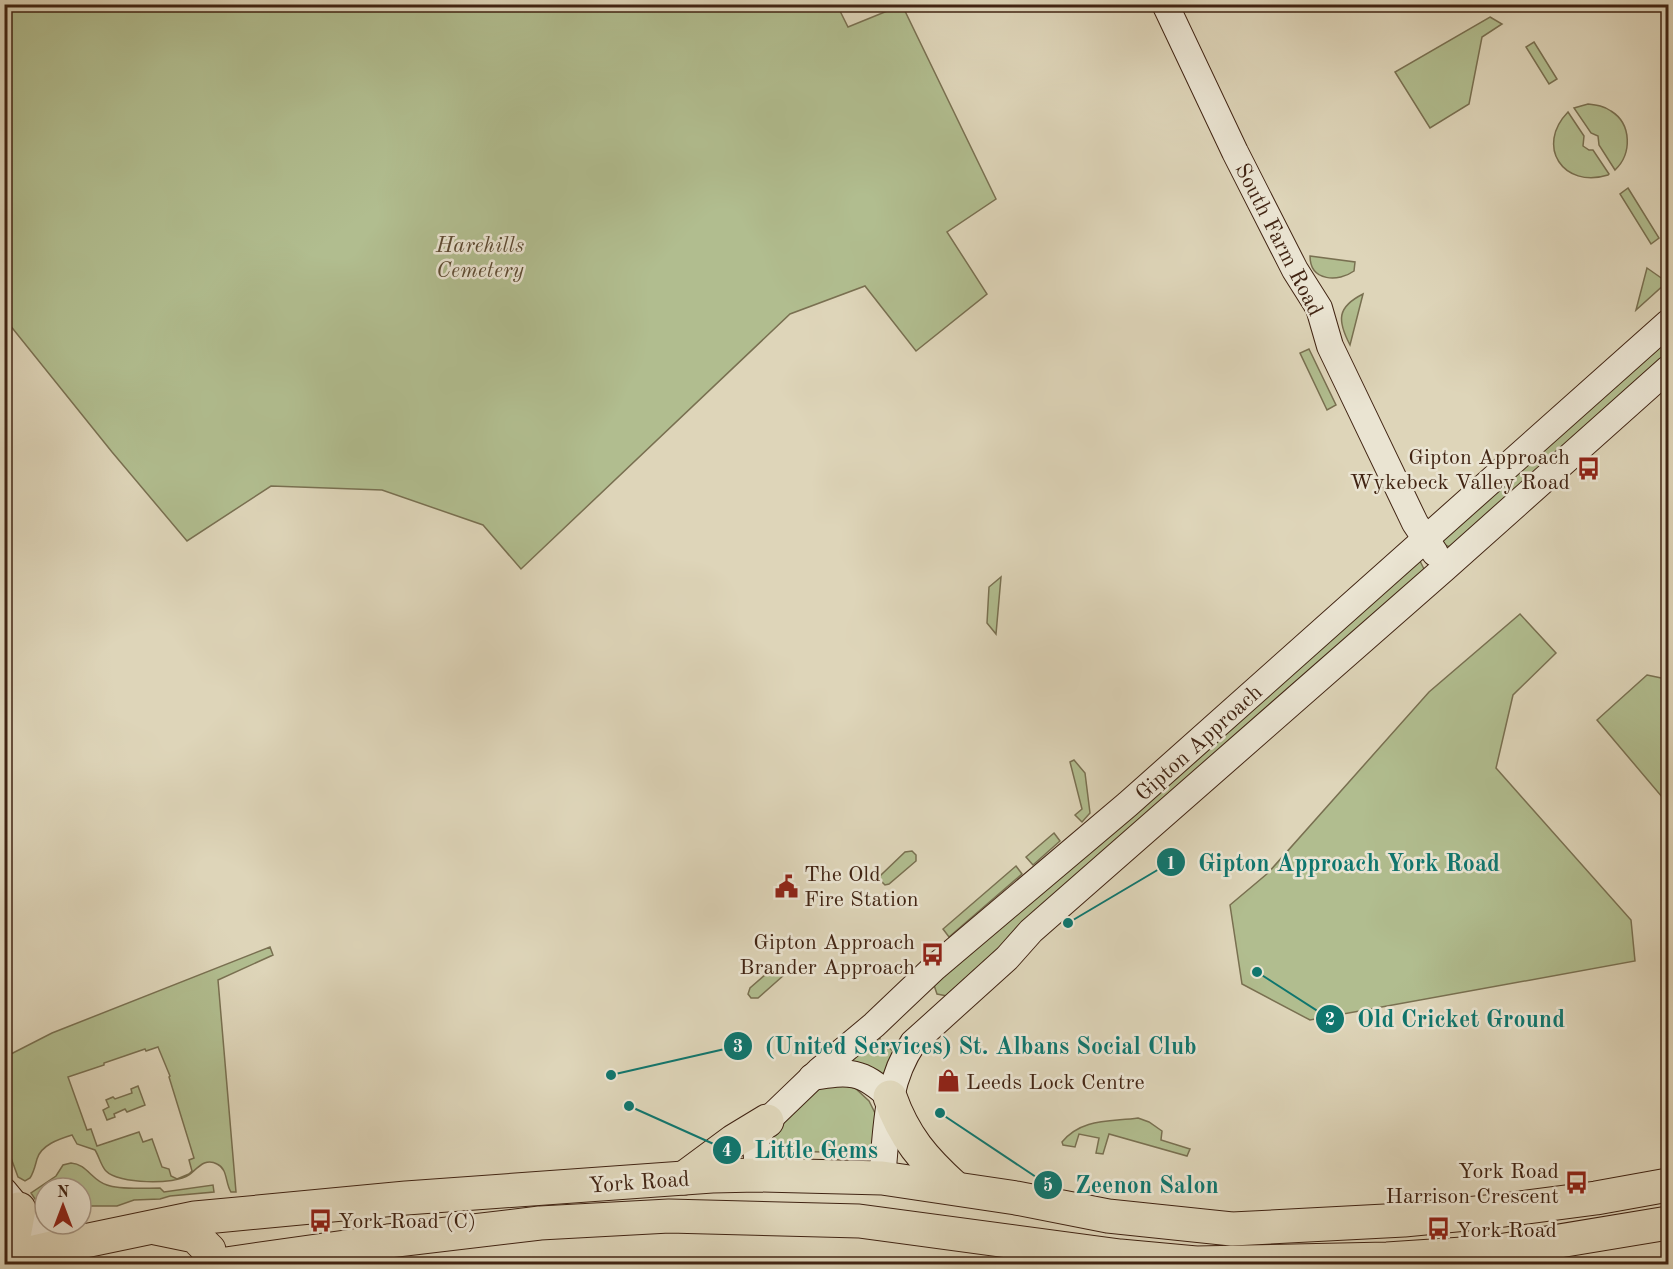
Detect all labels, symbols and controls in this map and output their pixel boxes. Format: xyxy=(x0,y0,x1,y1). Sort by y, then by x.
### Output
street label: South Farm Road xyxy=(1230,160,1326,320)
park label: Harehills Cemetery xyxy=(435,235,524,282)
place label: Gipton Approach Wykebeck Valley Road xyxy=(1350,447,1570,494)
bus stop icon: Gipton Approach Wykebeck Valley Road xyxy=(1575,456,1601,482)
street label: Gipton Approach xyxy=(1132,681,1267,806)
callout: Gipton Approach York Road xyxy=(1156,841,1512,883)
text: Gipton Approach York Road xyxy=(1198,853,1500,877)
text: 1 xyxy=(1166,855,1176,873)
place label: The Old Fire Station xyxy=(804,864,919,911)
public building icon: The Old Fire Station xyxy=(773,873,799,899)
place label: Gipton Approach Brander Approach xyxy=(739,932,915,979)
bus stop icon: Gipton Approach Brander Approach xyxy=(920,941,946,967)
callout: Old Cricket Ground xyxy=(1315,998,1577,1040)
text: Old Cricket Ground xyxy=(1357,1009,1565,1033)
text: 2 xyxy=(1325,1011,1335,1029)
callout: (United Services) St. Albans Social Club xyxy=(723,1025,1208,1067)
text: (United Services) St. Albans Social Club xyxy=(765,1035,1197,1060)
text: 3 xyxy=(733,1038,743,1056)
shop icon: Leeds Lock Centre xyxy=(935,1068,961,1094)
place label: Leeds Lock Centre xyxy=(966,1072,1145,1094)
callout: Little Gems xyxy=(712,1129,890,1171)
text: Little Gems xyxy=(754,1140,878,1164)
text: 4 xyxy=(722,1142,732,1160)
place label: York Road Harrison Crescent xyxy=(1386,1161,1559,1208)
callout: Zeenon Salon xyxy=(1033,1164,1231,1206)
street label: York Road xyxy=(588,1168,690,1197)
bus stop icon: York Road Harrison Crescent xyxy=(1564,1170,1590,1196)
text: Zeenon Salon xyxy=(1075,1175,1219,1199)
north arrow xyxy=(33,1176,93,1236)
text: 5 xyxy=(1043,1177,1053,1195)
text: N xyxy=(57,1185,70,1201)
bus stop icon: York Road (C) xyxy=(307,1207,333,1233)
place label: York Road (C) xyxy=(338,1211,476,1233)
bus stop icon: York Road xyxy=(1425,1216,1451,1242)
place label: York Road xyxy=(1456,1220,1557,1242)

